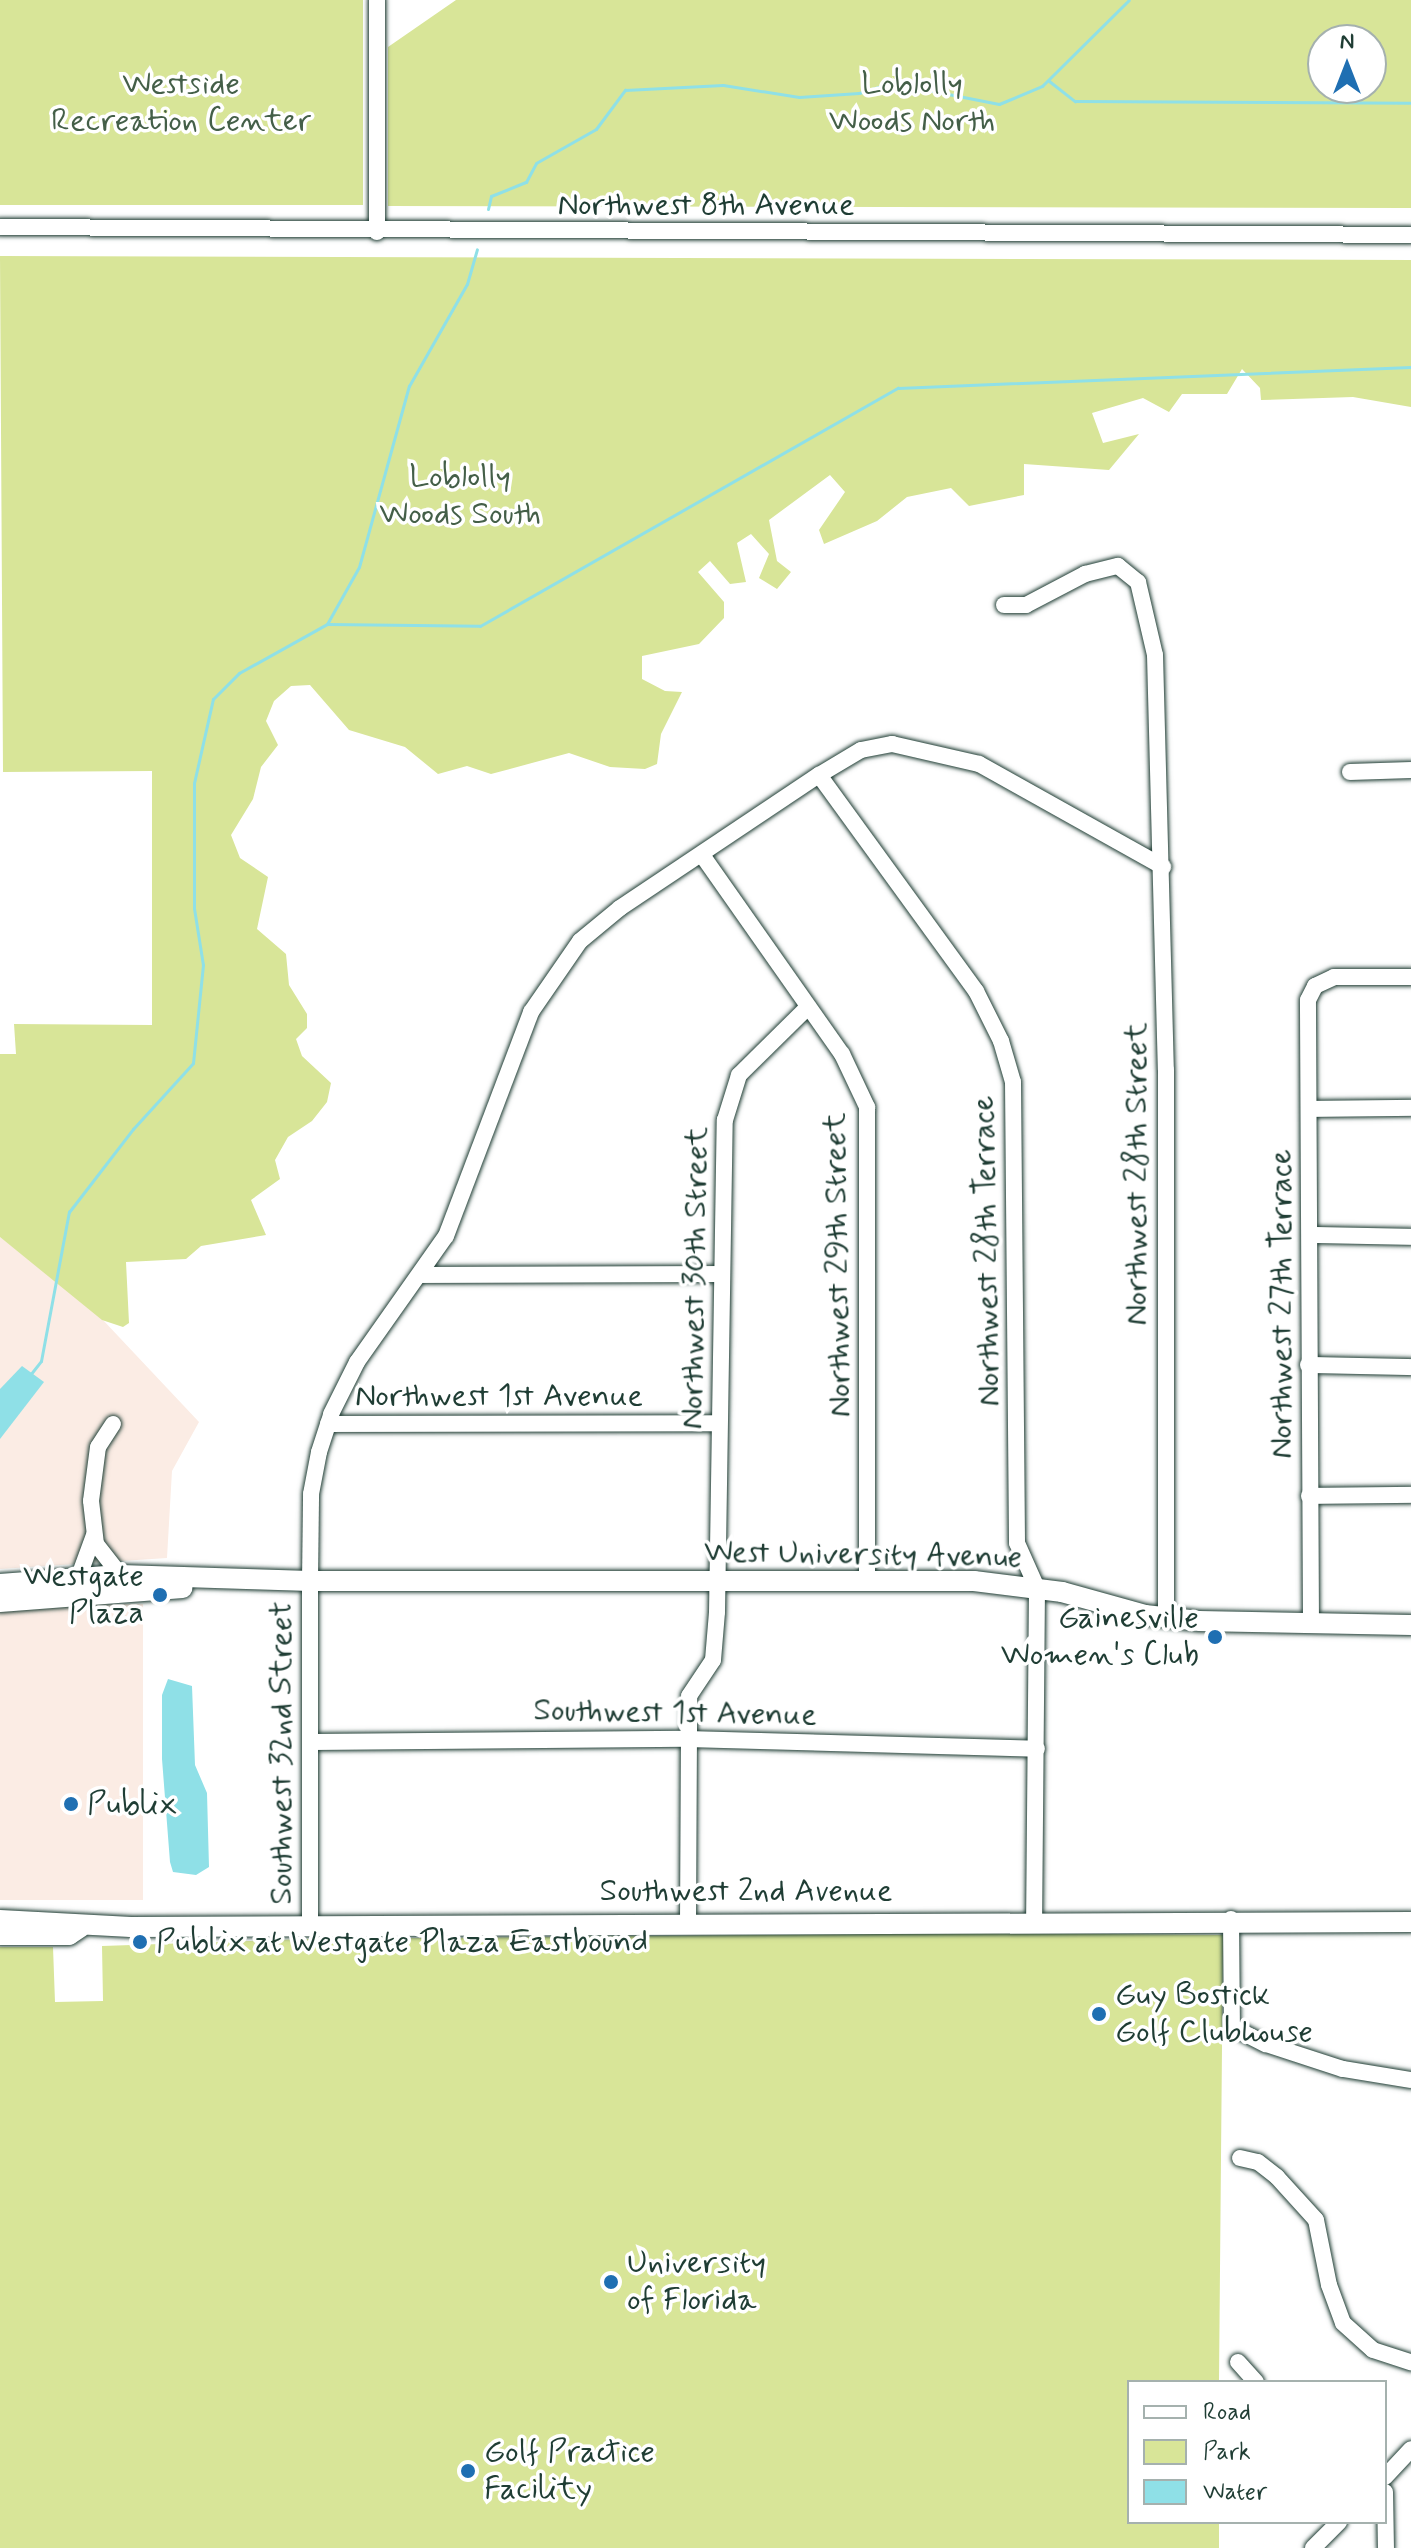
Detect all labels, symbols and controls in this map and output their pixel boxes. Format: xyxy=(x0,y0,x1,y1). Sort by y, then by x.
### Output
north arrow xyxy=(1307,24,1387,104)
text: N xyxy=(1340,28,1354,56)
park label: Westside Recreation Center xyxy=(54,66,308,141)
park label: Loblolly Woods North xyxy=(829,66,995,141)
street label: Northwest 8th Avenue xyxy=(558,186,854,224)
park label: Loblolly Woods South xyxy=(379,459,541,534)
street label: Northwest 28th Street xyxy=(1118,1022,1156,1326)
street label: Northwest 28th Terrace xyxy=(965,1095,1009,1407)
street label: Northwest 29th Street xyxy=(816,1112,860,1418)
street label: Northwest 30th Street xyxy=(673,1126,717,1430)
street label: Northwest 27th Terrace xyxy=(1263,1149,1301,1459)
street label: Northwest 1st Avenue xyxy=(355,1377,643,1415)
street label: West University Avenue xyxy=(702,1533,1024,1577)
place label: Westgate Plaza xyxy=(23,1558,144,1633)
marker: Westgate Plaza xyxy=(151,1586,169,1604)
place label: Gainesville Women's Club xyxy=(994,1600,1199,1675)
street label: Southwest 32nd Street xyxy=(263,1602,301,1904)
marker: Gainesville Women's Club xyxy=(1206,1628,1224,1646)
street label: Southwest 1st Avenue xyxy=(533,1691,817,1735)
place label: Publix xyxy=(87,1785,177,1823)
marker: Publix xyxy=(62,1795,80,1813)
street label: Southwest 2nd Avenue xyxy=(599,1872,893,1910)
place label: Publix at Westgate Plaza Eastbound xyxy=(156,1923,643,1961)
marker: Publix at Westgate Plaza Eastbound xyxy=(131,1933,149,1951)
place label: Guy Bostick Golf Clubhouse xyxy=(1115,1977,1313,2052)
marker: Guy Bostick Golf Clubhouse xyxy=(1090,2005,1108,2023)
place label: University of Florida xyxy=(627,2245,766,2320)
marker: University of Florida xyxy=(602,2273,620,2291)
legend xyxy=(1127,2380,1387,2524)
text: Road xyxy=(1203,2397,1251,2428)
place label: Golf Practice Facility xyxy=(484,2434,655,2509)
text: Park xyxy=(1203,2437,1251,2468)
marker: Golf Practice Facility xyxy=(459,2462,477,2480)
text: Water xyxy=(1203,2477,1267,2508)

